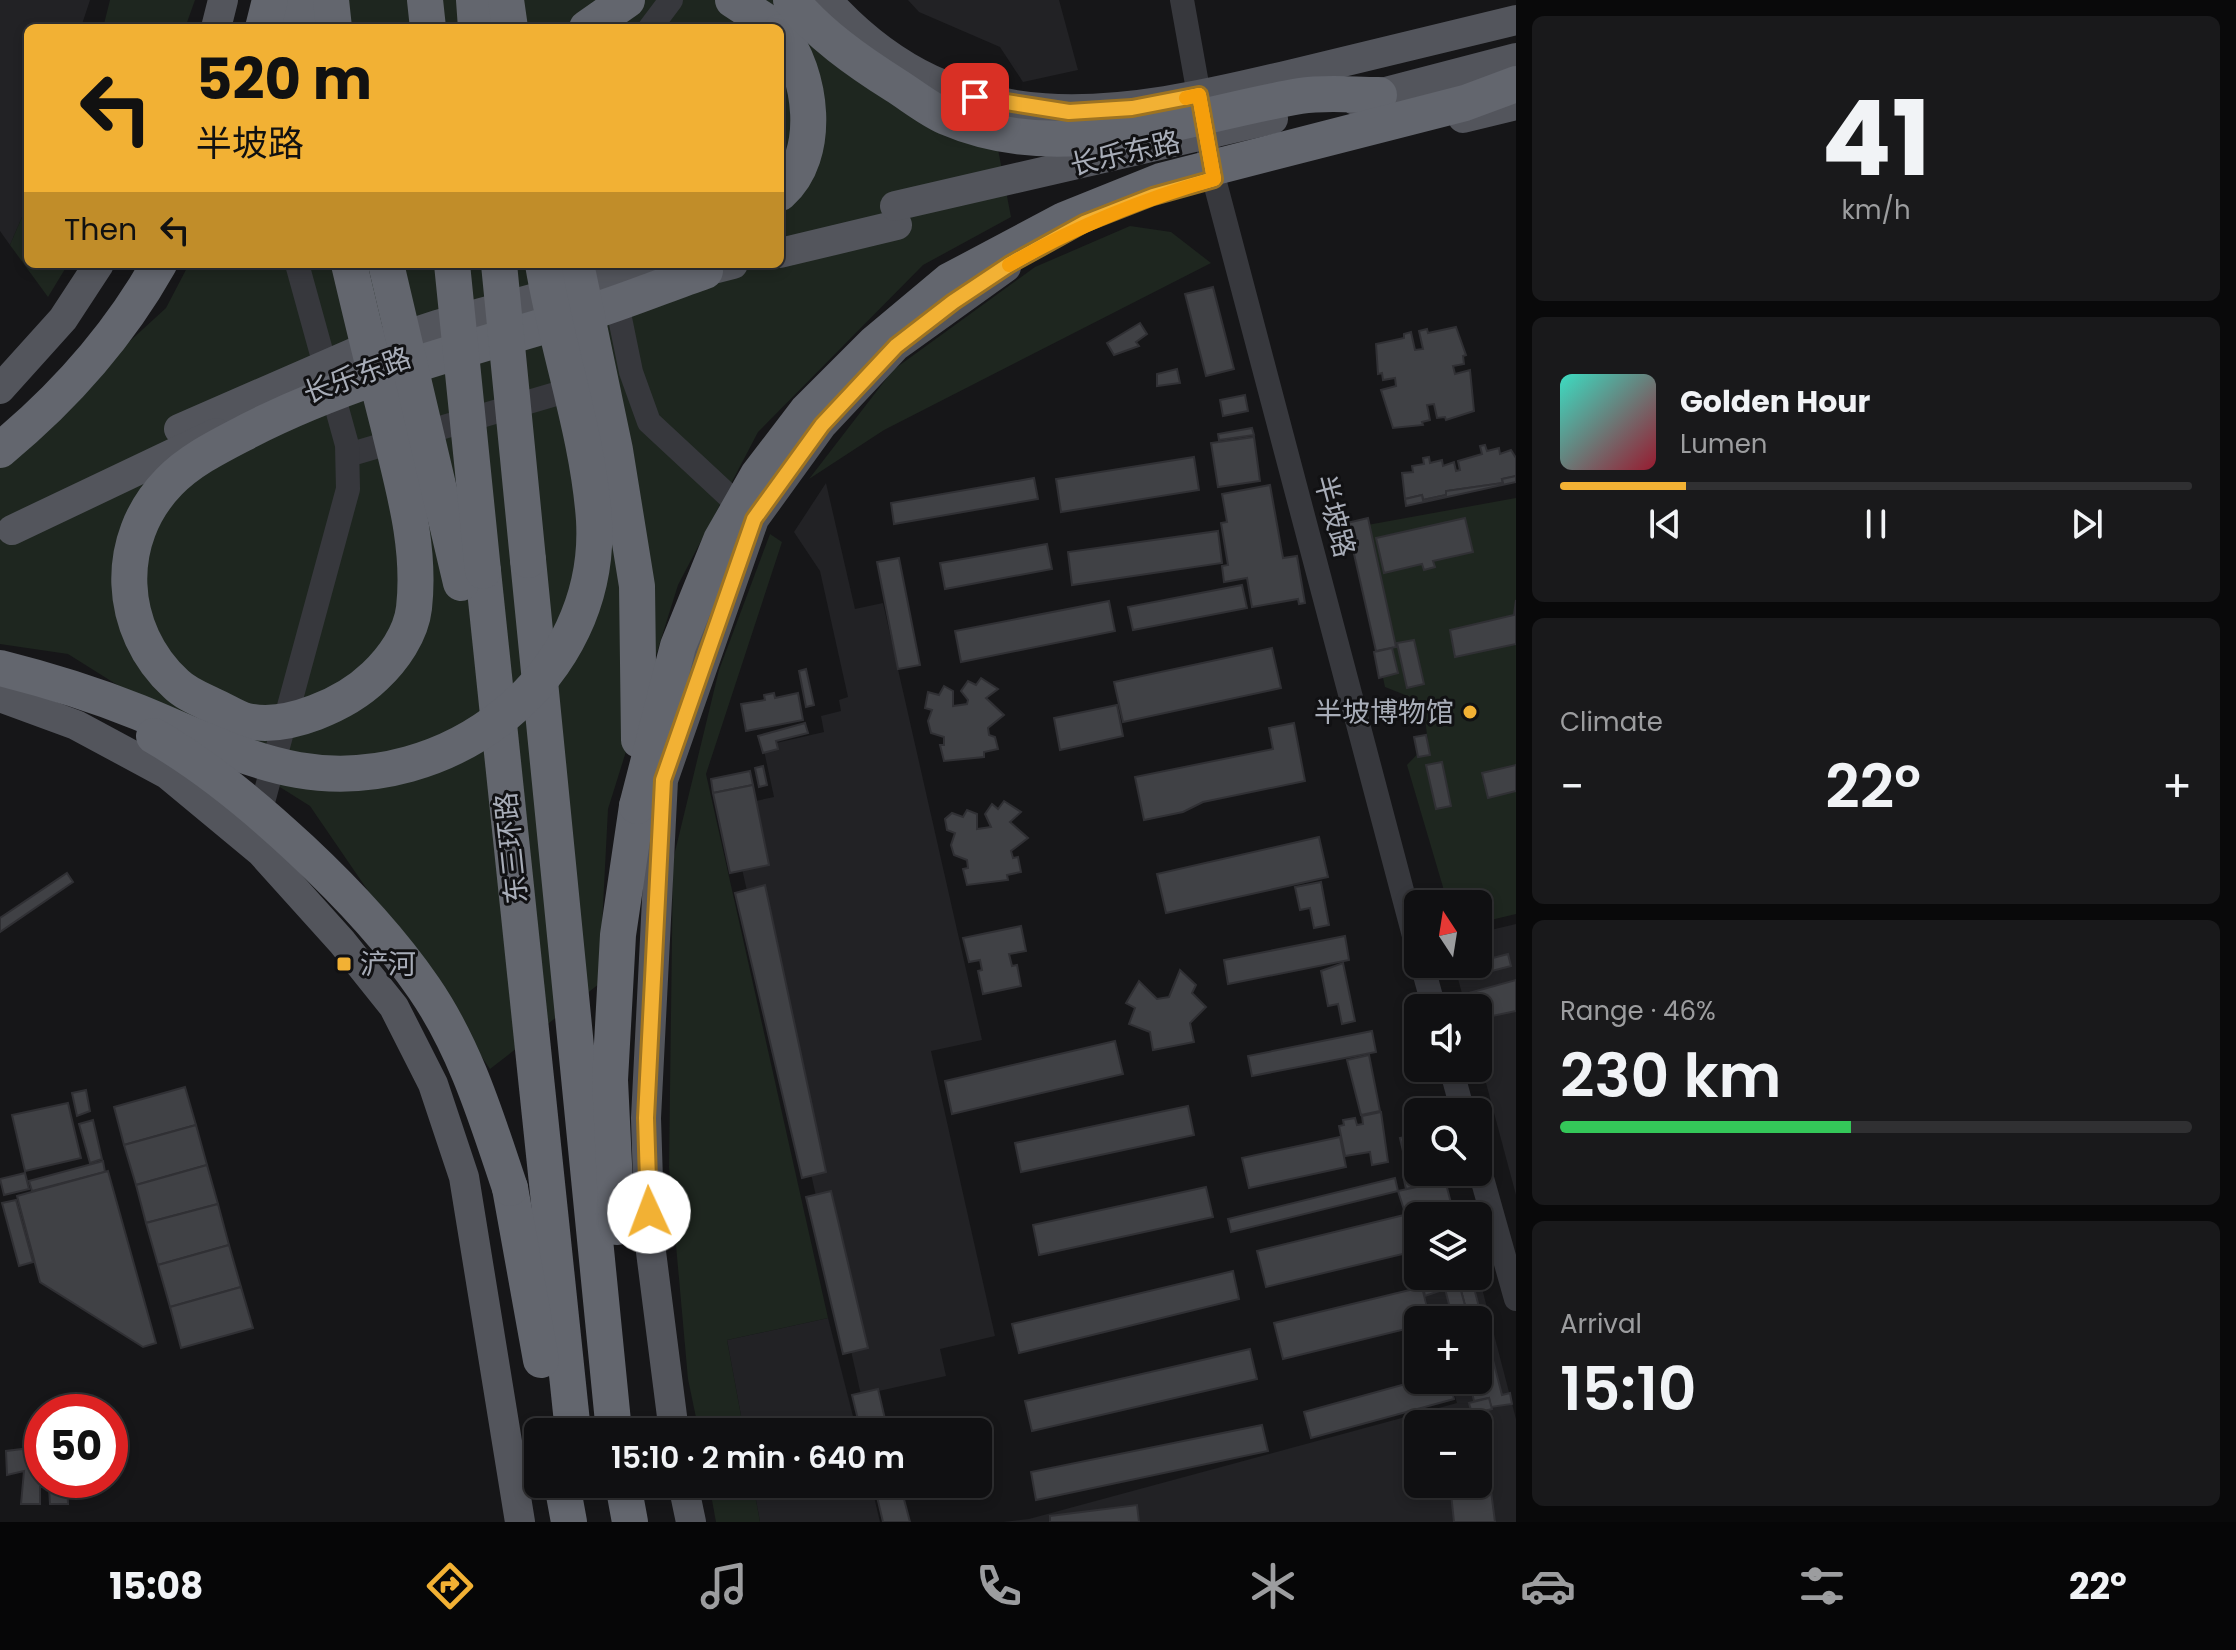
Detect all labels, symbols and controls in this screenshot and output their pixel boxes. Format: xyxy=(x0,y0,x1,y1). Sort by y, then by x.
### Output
text: 520 m xyxy=(196,40,372,119)
icon: left xyxy=(64,56,168,160)
pin xyxy=(941,63,1009,131)
text: 41 xyxy=(1821,66,1931,211)
icon: arrive xyxy=(953,75,997,119)
text: 半坡路 xyxy=(196,118,304,169)
street label: 长乐东路 xyxy=(1066,122,1184,185)
text: km/h xyxy=(1841,192,1911,228)
text: Then xyxy=(64,208,137,251)
icon: left xyxy=(153,208,197,252)
street label: 长乐东路 xyxy=(298,338,416,413)
text: Golden Hour xyxy=(1680,380,1870,423)
text: Lumen xyxy=(1680,426,1767,462)
street label: 半坡路 xyxy=(1305,471,1364,562)
icon: previous xyxy=(1643,502,1687,546)
icon: pause xyxy=(1854,502,1898,546)
icon: next xyxy=(2065,502,2109,546)
place label: 半坡博物馆 xyxy=(1314,693,1454,732)
marker: 半坡博物馆 xyxy=(1461,703,1479,721)
text: Climate xyxy=(1560,704,1663,740)
text: 22° xyxy=(1825,745,1921,829)
text: − xyxy=(1560,756,1584,817)
text: + xyxy=(2162,756,2192,817)
street label: 东三环路 xyxy=(486,790,537,906)
north arrow xyxy=(1404,890,1492,978)
map controls xyxy=(1404,890,1492,1498)
place label: 浐河 xyxy=(360,945,416,984)
marker: 浐河 xyxy=(335,955,353,973)
text: Range · 46% xyxy=(1560,993,1716,1029)
button: sound xyxy=(1404,994,1492,1082)
text: 230 km xyxy=(1560,1034,1781,1118)
button: search xyxy=(1404,1098,1492,1186)
position arrow xyxy=(607,1170,691,1254)
button: layers xyxy=(1404,1202,1492,1290)
button: + xyxy=(1404,1306,1492,1394)
text: Arrival xyxy=(1560,1306,1642,1342)
text: 15:10 xyxy=(1560,1347,1697,1431)
speed limit sign: 50 xyxy=(24,1394,128,1498)
button: − xyxy=(1404,1410,1492,1498)
text: 15:10 · 2 min · 640 m xyxy=(611,1436,905,1479)
icon: directions xyxy=(422,1558,478,1614)
icon: music xyxy=(696,1558,752,1614)
icon: phone xyxy=(971,1558,1027,1614)
icon: climate xyxy=(1245,1558,1301,1614)
icon: car xyxy=(1520,1558,1576,1614)
icon: filters xyxy=(1794,1558,1850,1614)
text: 15:08 xyxy=(109,1561,203,1612)
text: 22° xyxy=(2069,1561,2127,1612)

